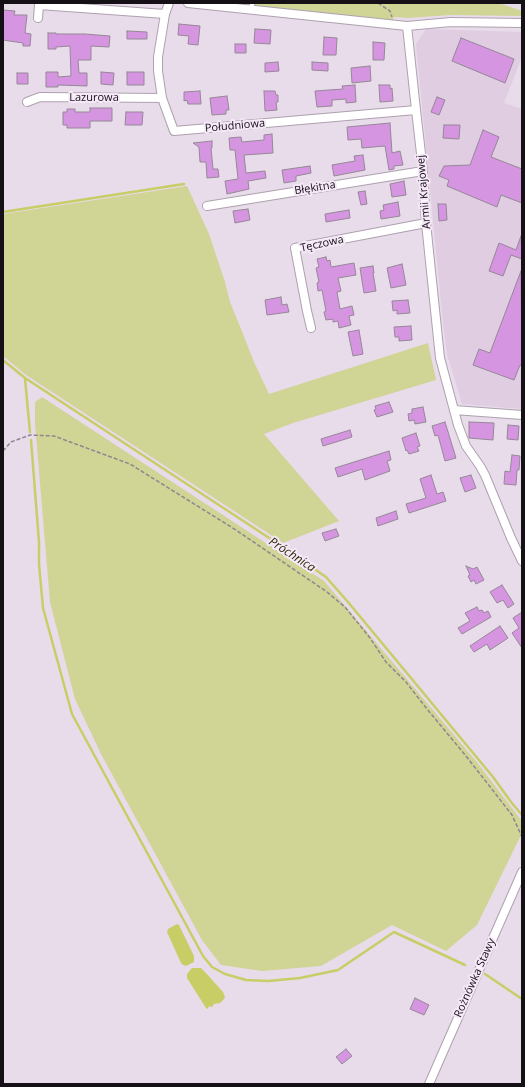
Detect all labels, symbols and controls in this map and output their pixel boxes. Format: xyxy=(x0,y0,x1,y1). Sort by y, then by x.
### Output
street label: Lazurowa xyxy=(69,91,119,105)
street label: Południowa xyxy=(204,117,266,135)
street label: Armii Krajowej xyxy=(414,154,434,230)
street label: Błękitna xyxy=(294,178,336,198)
street label: Tęczowa xyxy=(299,233,345,255)
water label: Próchnica xyxy=(266,535,318,575)
street label: Rożnówka Stawy xyxy=(452,936,498,1020)

